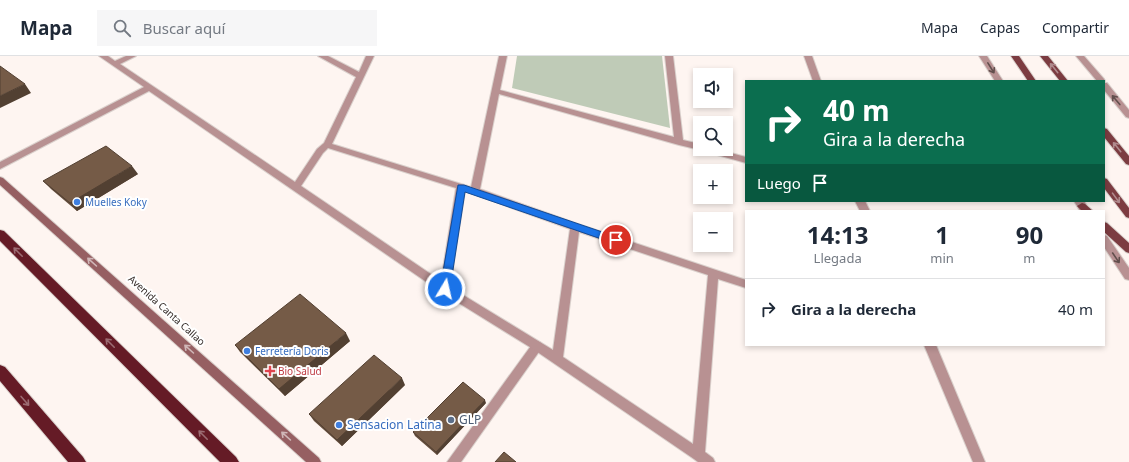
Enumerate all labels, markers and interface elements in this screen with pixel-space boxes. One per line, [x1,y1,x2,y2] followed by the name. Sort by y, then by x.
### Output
[97,10,377,46] search box
[20,15,73,41] text: Mapa
[111,17,133,39] icon: search
[143,18,225,38] text: Buscar aquí
[921,18,958,37] text: Mapa
[980,18,1020,37] text: Capas
[1042,18,1109,37] text: Compartir
[987,63,996,74] one-way arrow
[1050,63,1058,74] one-way arrow
[693,68,733,252] map controls
[693,68,733,108] button: sound
[823,91,890,129] text: 40 m
[1112,94,1121,105] one-way arrow
[757,96,809,148] icon: right
[693,116,733,156] button: search
[823,127,965,151] text: Gira a la derecha
[1112,141,1121,152] one-way arrow
[693,164,733,204] button: +
[809,172,831,194] icon: arrive
[757,173,801,193] text: Luego
[1112,192,1121,203] one-way arrow
[85,195,148,209] place label: Muelles Koky
[72,197,82,207] marker: Muelles Koky
[693,212,733,252] button: −
[807,218,868,251] text: 14:13
[935,218,949,251] text: 1
[1016,218,1043,251] text: 90
[599,223,633,257] pin
[605,229,627,251] icon: arrive
[13,247,23,257] one-way arrow
[814,249,862,267] text: Llegada
[930,249,954,267] text: min
[1023,249,1036,267] text: m
[1112,252,1121,263] one-way arrow
[87,258,98,267] one-way arrow
[424,268,466,310] position arrow
[126,272,208,348] street label: Avenida Canta Callao
[757,298,779,320] icon: right
[791,299,916,319] text: Gira a la derecha
[1058,299,1093,319] text: 40 m
[105,338,115,348] one-way arrow
[255,344,329,358] place label: Ferretería Doris
[184,345,194,354] one-way arrow
[242,346,252,356] marker: Ferretería Doris
[278,364,322,378] place label: Bio Salud
[265,366,275,376] marker: Bio Salud
[21,396,30,406] one-way arrow
[459,411,481,428] place label: GLP
[446,415,456,425] marker: GLP
[347,416,442,433] place label: Sensacion Latina
[334,420,344,430] marker: Sensacion Latina
[198,430,208,440] one-way arrow
[281,431,291,441] one-way arrow

